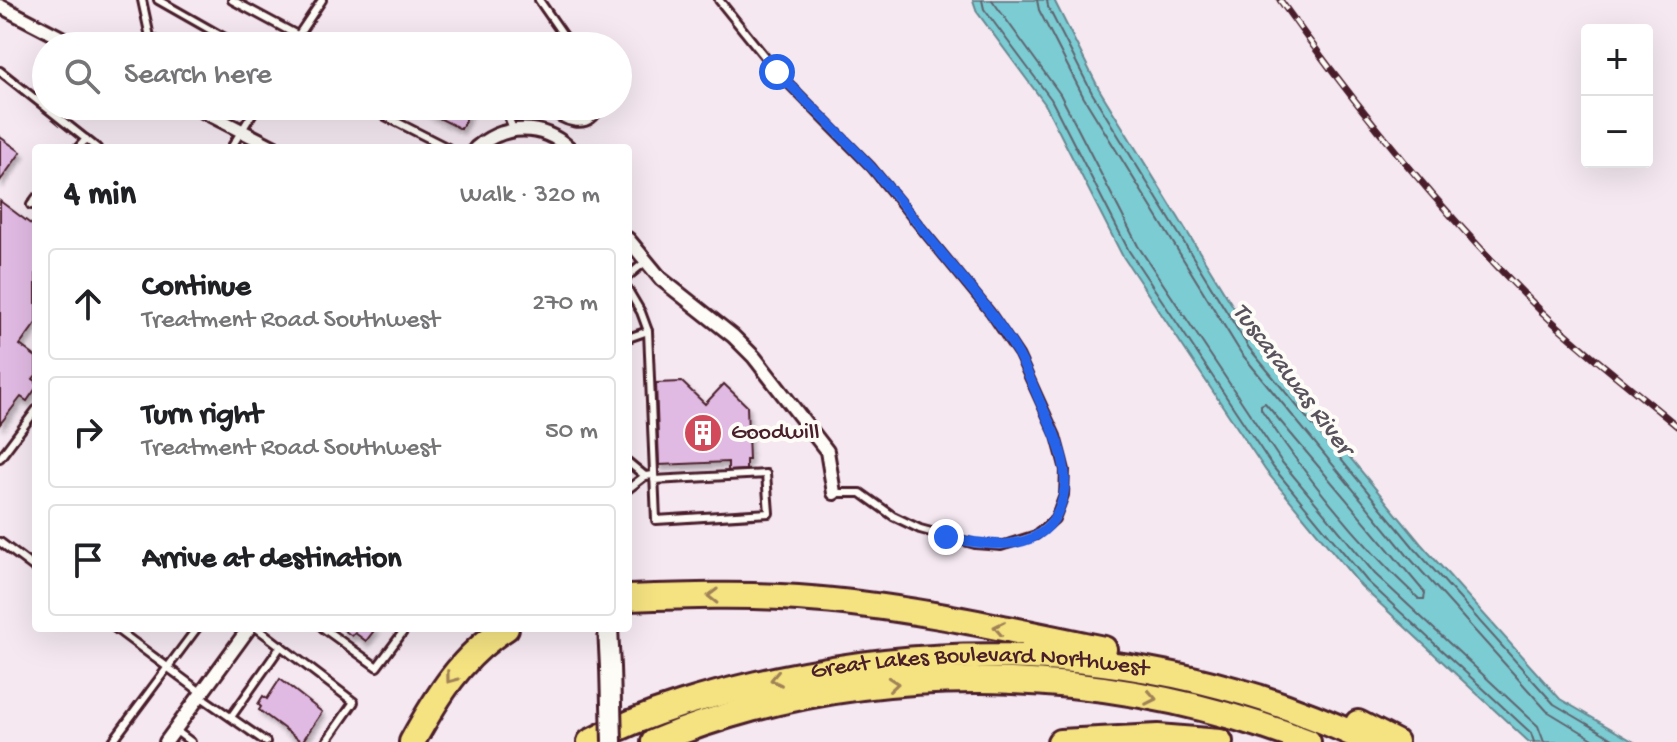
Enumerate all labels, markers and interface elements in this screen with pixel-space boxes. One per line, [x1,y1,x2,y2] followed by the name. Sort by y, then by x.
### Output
[1581,24,1653,168] map controls
[1581,24,1653,96] button: +
[32,32,632,120] search box
[60,54,104,98] icon: search
[759,54,795,90] route start
[124,59,272,94] text: Search here
[1581,96,1653,168] button: −
[64,176,136,216] text: 4 min
[460,181,600,212] text: Walk · 320 m
[142,271,251,306] text: Continue
[66,282,110,326] icon: ahead
[532,289,598,320] text: 270 m
[1224,298,1361,466] water label: Tuscarawas River
[142,306,440,337] text: Treatment Road Southwest
[142,399,262,434] text: Turn right
[66,410,110,454] icon: right
[682,412,724,454] building icon: Goodwill
[545,417,598,448] text: 50 m
[731,419,820,448] place label: Goodwill
[142,434,440,465] text: Treatment Road Southwest
[928,519,964,555] route end
[66,538,110,582] icon: arrive
[142,543,402,578] text: Arrive at destination
[706,587,719,605] one-way arrow
[992,620,1006,637] one-way arrow
[808,642,1153,687] street label: Great Lakes Boulevard Northwest
[446,669,460,684] one-way arrow
[769,670,782,687] one-way arrow
[887,676,900,693] one-way arrow
[1144,689,1158,706] one-way arrow

